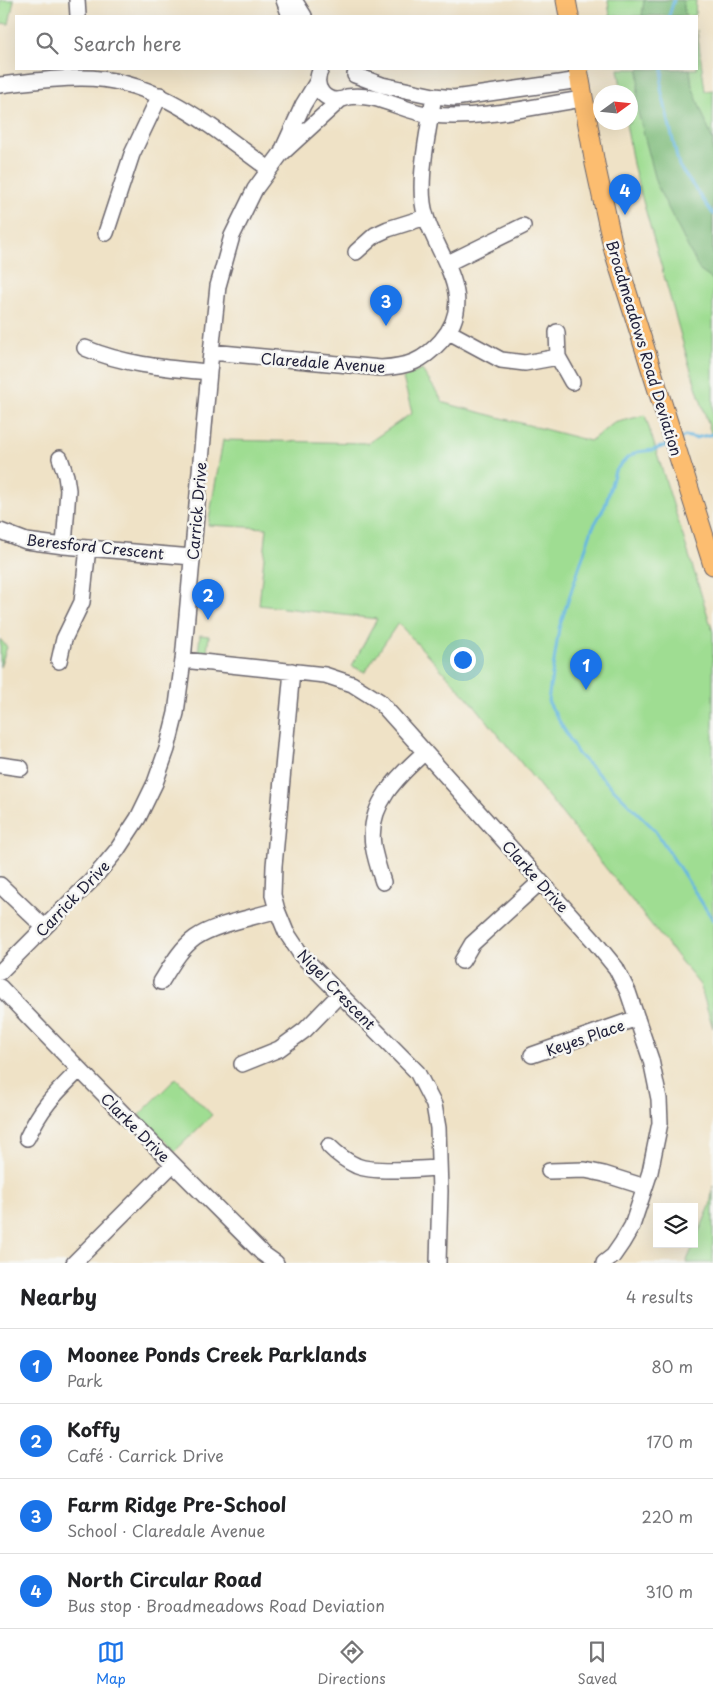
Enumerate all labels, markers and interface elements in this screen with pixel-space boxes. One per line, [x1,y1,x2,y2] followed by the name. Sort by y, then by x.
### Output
[15,15,698,70] search box
[33,29,61,57] icon: search
[73,29,182,57] text: Search here
[593,85,638,130] north arrow
[609,174,641,215] pin: 4
[601,237,689,459] street label: Broadmeadows Road Deviation
[370,285,402,326] pin: 3
[260,346,386,378] street label: Claredale Avenue
[180,461,212,561] street label: Carrick Drive
[25,527,165,565] street label: Beresford Crescent
[192,579,224,620] pin: 2
[450,647,476,673] your location
[570,649,602,690] pin: 1
[497,835,575,917] street label: Clarke Drive
[30,855,114,941] street label: Carrick Drive
[293,944,381,1034] street label: Nigel Crescent
[543,1013,627,1061] street label: Keyes Place
[96,1087,176,1167] street label: Clarke Drive
[653,1203,698,1248] map controls
[653,1203,698,1248] button: layers
[20,1280,97,1312] text: Nearby
[626,1284,693,1308] text: 4 results
[67,1340,367,1368] text: Moonee Ponds Creek Parklands
[32,1354,40,1378] text: 1
[651,1354,693,1378] text: 80 m
[67,1368,103,1392] text: Park
[67,1415,120,1443] text: Koffy
[30,1429,42,1453] text: 2
[647,1429,693,1453] text: 170 m
[67,1443,224,1467] text: Café · Carrick Drive
[67,1490,286,1518] text: Farm Ridge Pre-School
[31,1504,41,1528] text: 3
[642,1504,693,1528] text: 220 m
[67,1518,265,1542] text: School · Claredale Avenue
[67,1565,262,1593] text: North Circular Road
[31,1579,41,1603] text: 4
[645,1579,693,1603] text: 310 m
[67,1593,385,1617] text: Bus stop · Broadmeadows Road Deviation
[96,1638,126,1689] tab: Map
[318,1638,386,1689] tab: Directions
[577,1638,617,1689] tab: Saved

